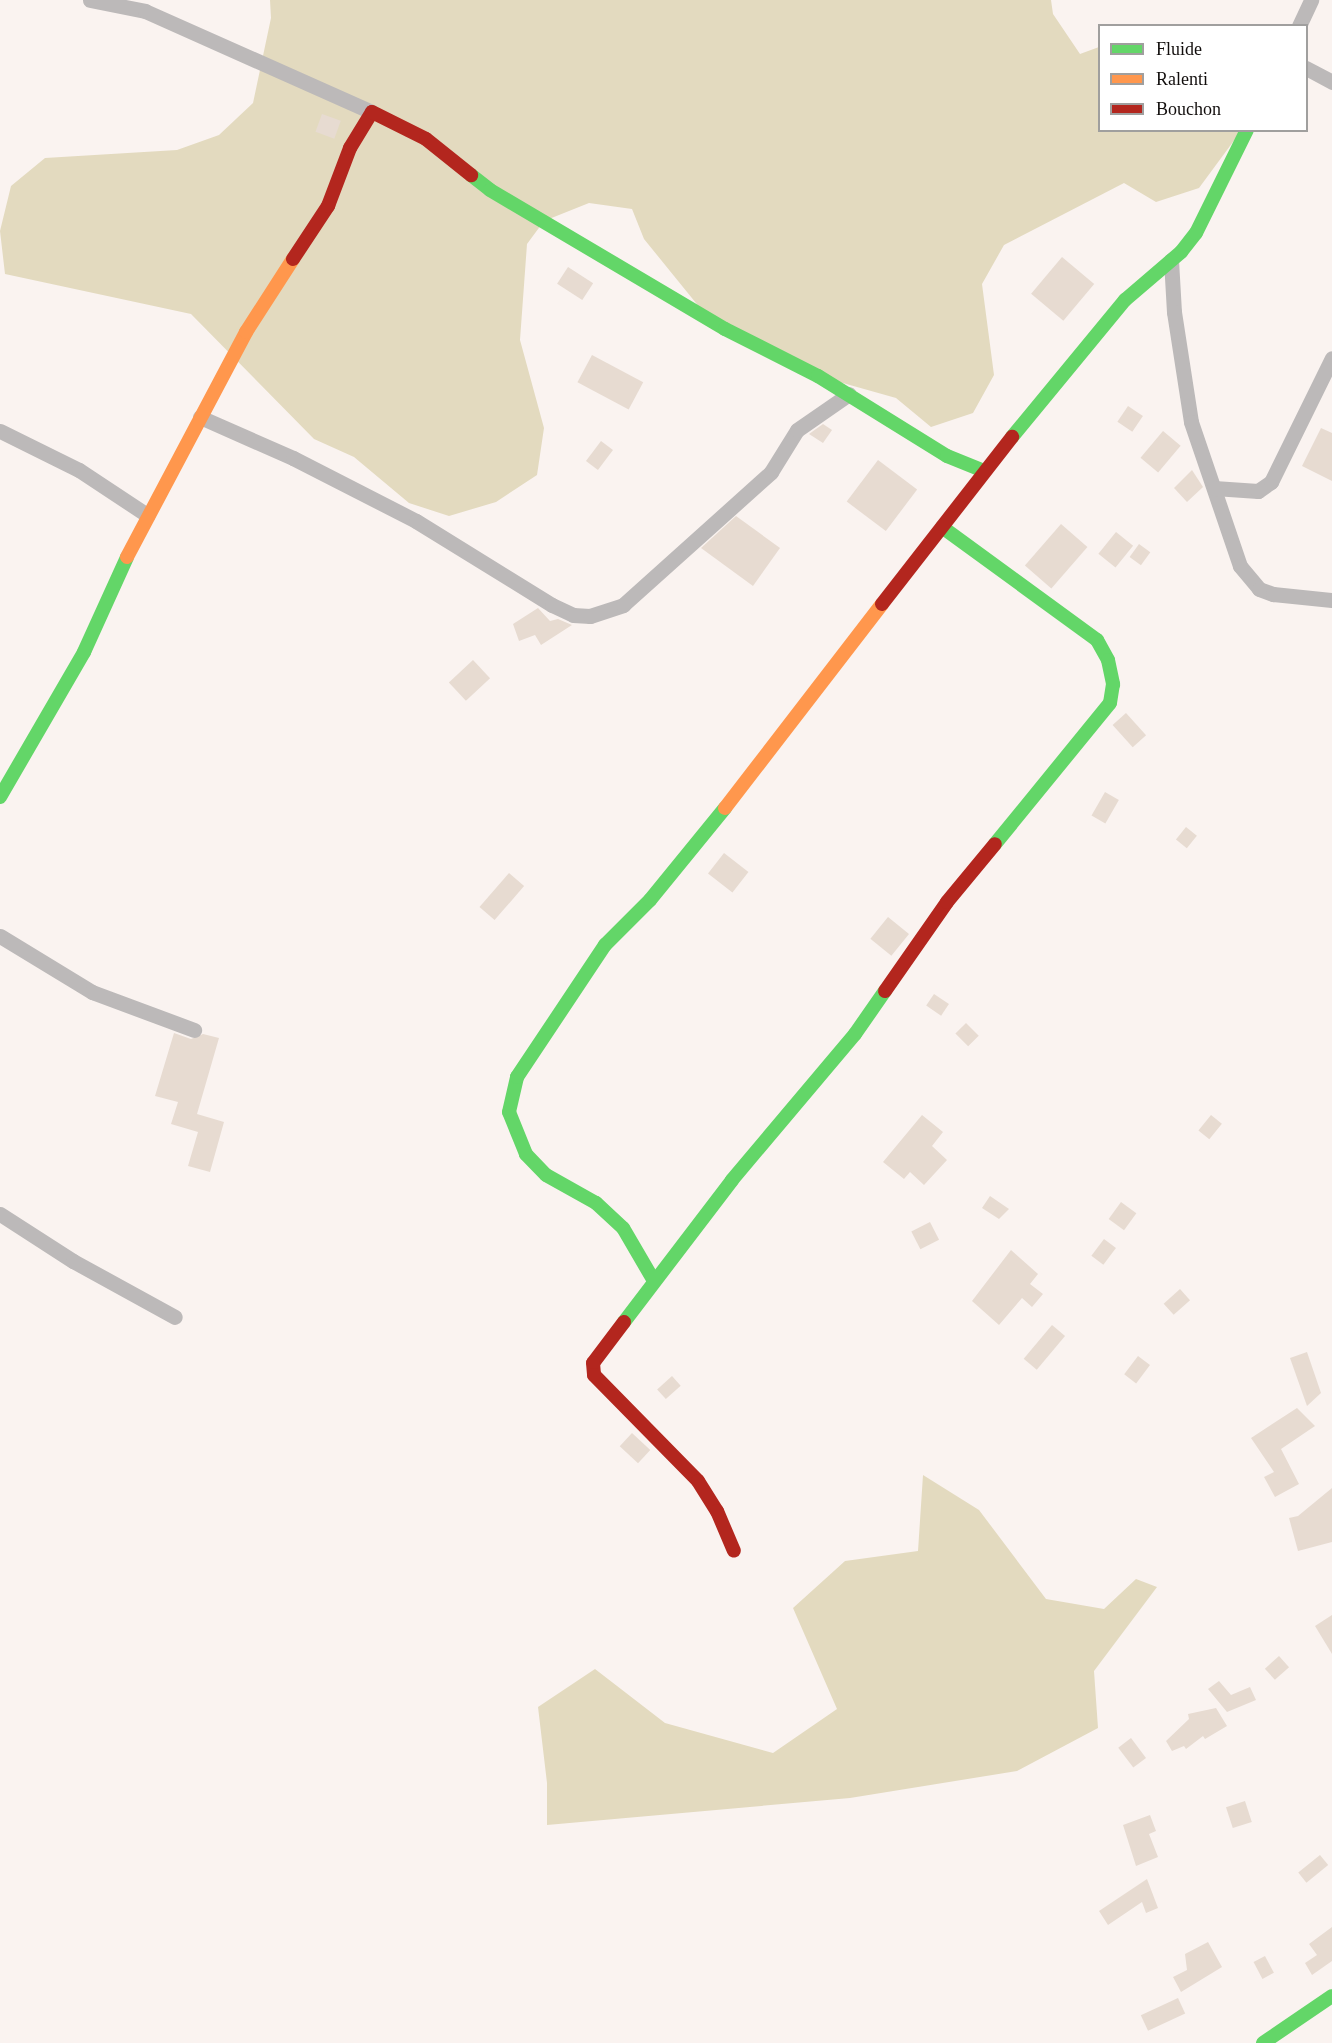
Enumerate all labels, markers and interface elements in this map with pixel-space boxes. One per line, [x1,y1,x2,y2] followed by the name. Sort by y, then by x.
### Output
[1098,24,1308,132] legend
[1156,39,1202,59] text: Fluide
[1156,69,1208,89] text: Ralenti
[1156,99,1221,119] text: Bouchon

